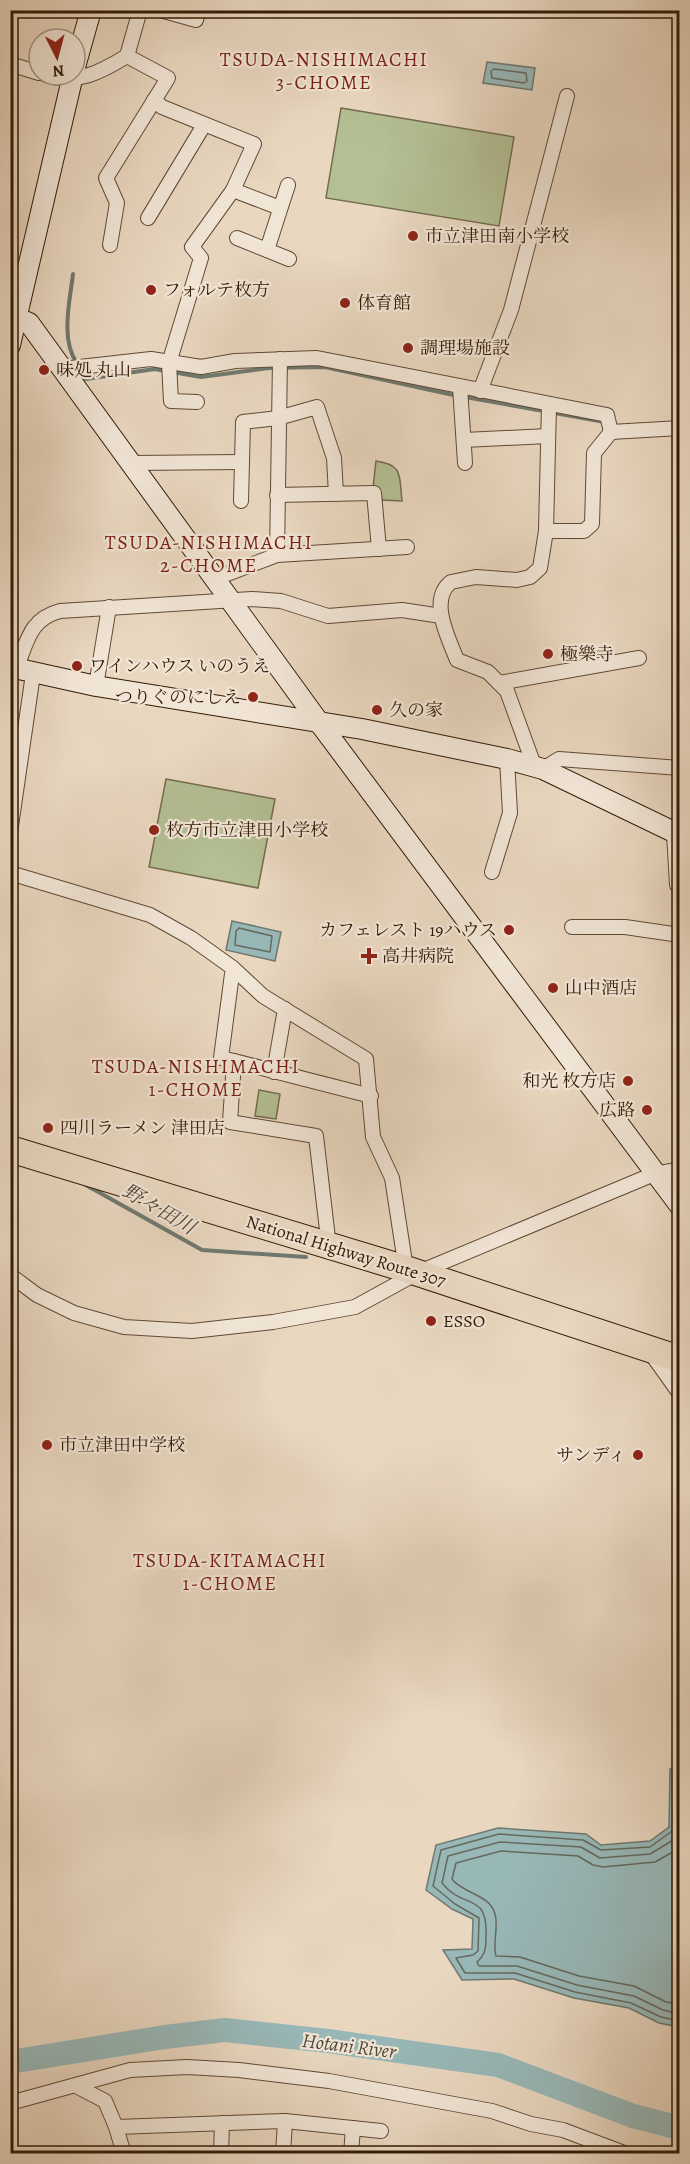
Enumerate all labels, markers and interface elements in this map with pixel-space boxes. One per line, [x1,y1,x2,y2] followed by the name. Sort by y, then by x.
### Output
[27,27,87,87] north arrow
[220,46,428,96] district label: TSUDA-NISHIMACHI 3-CHOME
[51,59,65,83] text: N
[425,224,569,248] place label: 市立津田南小学校
[406,229,420,243] marker: 市立津田南小学校
[163,278,270,302] place label: フォルテ枚方
[144,283,158,297] marker: フォルテ枚方
[357,291,411,315] place label: 体育館
[338,296,352,310] marker: 体育館
[420,336,510,360] place label: 調理場施設
[401,341,415,355] marker: 調理場施設
[56,358,132,382] place label: 味処 丸山
[37,363,51,377] marker: 味処 丸山
[105,529,313,579] district label: TSUDA-NISHIMACHI 2-CHOME
[560,642,614,666] place label: 極樂寺
[541,647,555,661] marker: 極樂寺
[89,654,270,678] place label: ワインハウス いのうえ
[70,659,84,673] marker: ワインハウス いのうえ
[115,685,241,709] place label: つりぐのにしえ
[246,690,260,704] marker: つりぐのにしえ
[389,698,443,722] place label: 久の家
[370,703,384,717] marker: 久の家
[166,818,328,842] place label: 枚方市立津田小学校
[147,823,161,837] marker: 枚方市立津田小学校
[319,918,497,942] place label: カフェレスト 19ハウス
[502,923,516,937] marker: カフェレスト 19ハウス
[382,944,454,968] place label: 高井病院
[360,947,378,965] marker: 高井病院
[565,976,637,1000] place label: 山中酒店
[546,981,560,995] marker: 山中酒店
[92,1053,300,1103] district label: TSUDA-NISHIMACHI 1-CHOME
[522,1069,616,1093] place label: 和光 枚方店
[621,1074,635,1088] marker: 和光 枚方店
[599,1098,635,1122] place label: 広路
[640,1103,654,1117] marker: 広路
[60,1116,225,1140] place label: 四川ラーメン 津田店
[41,1121,55,1135] marker: 四川ラーメン 津田店
[118,1177,202,1242] water label: 野々田川
[243,1209,449,1293] street label: National Highway Route 307
[443,1309,485,1333] place label: ESSO
[424,1314,438,1328] marker: ESSO
[59,1433,185,1457] place label: 市立津田中学校
[40,1438,54,1452] marker: 市立津田中学校
[556,1443,626,1467] place label: サンディ
[631,1448,645,1462] marker: サンディ
[133,1547,327,1597] district label: TSUDA-KITAMACHI 1-CHOME
[300,2027,399,2065] water label: Hotani River

